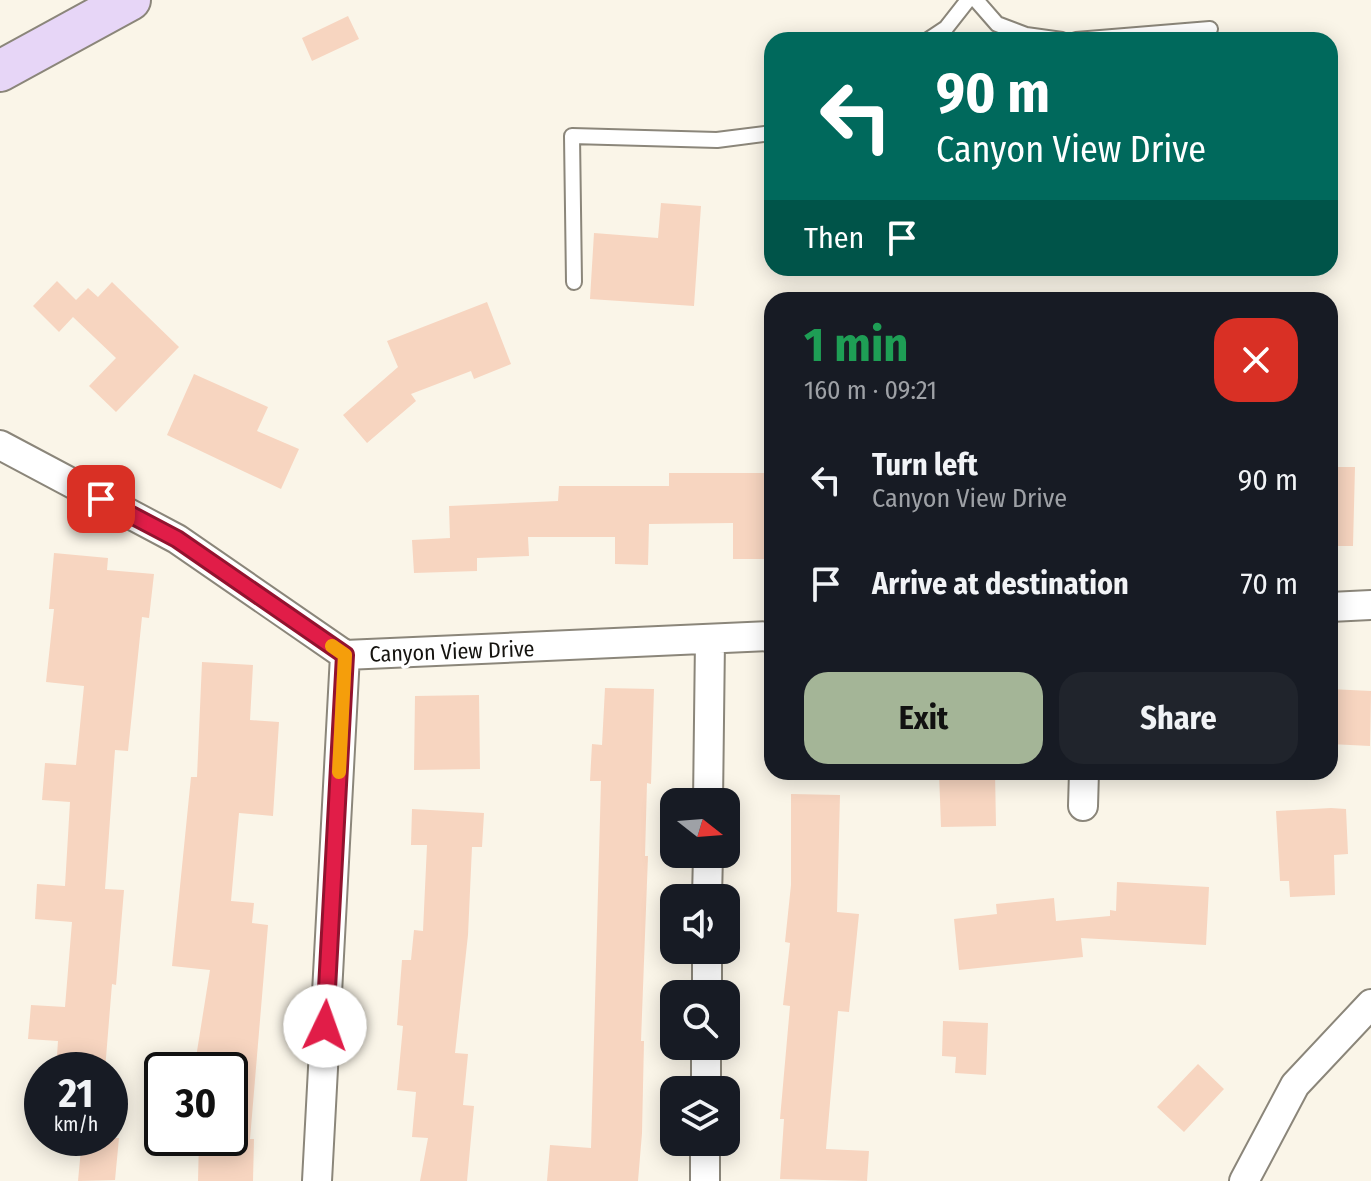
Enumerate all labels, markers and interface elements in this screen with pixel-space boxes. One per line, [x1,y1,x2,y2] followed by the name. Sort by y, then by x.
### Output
[936,60,1050,127] text: 90 m
[804,64,908,168] icon: left
[936,128,1206,172] text: Canyon View Drive
[880,216,924,260] icon: arrive
[804,220,864,256] text: Then
[804,316,909,374] text: 1 min
[1214,318,1298,402] button: close
[804,375,937,406] text: 160 m · 09:21
[872,447,978,483] text: Turn left
[804,458,848,502] icon: left
[1238,462,1298,498] text: 90 m
[67,465,135,533] pin
[79,477,123,521] icon: arrive
[872,483,1067,514] text: Canyon View Drive
[804,562,848,606] icon: arrive
[872,566,1129,602] text: Arrive at destination
[1240,566,1298,602] text: 70 m
[369,635,535,668] street label: Canyon View Drive
[804,672,1043,764] button: Exit
[1059,672,1298,764] button: Share
[660,788,740,868] north arrow
[660,788,740,1156] map controls
[660,884,740,964] button: sound
[660,980,740,1060] button: search
[283,984,367,1068] position arrow
[144,1052,248,1156] speed limit sign: 30
[59,1070,93,1118] text: 21
[660,1076,740,1156] button: layers
[54,1112,98,1136] text: km/h

